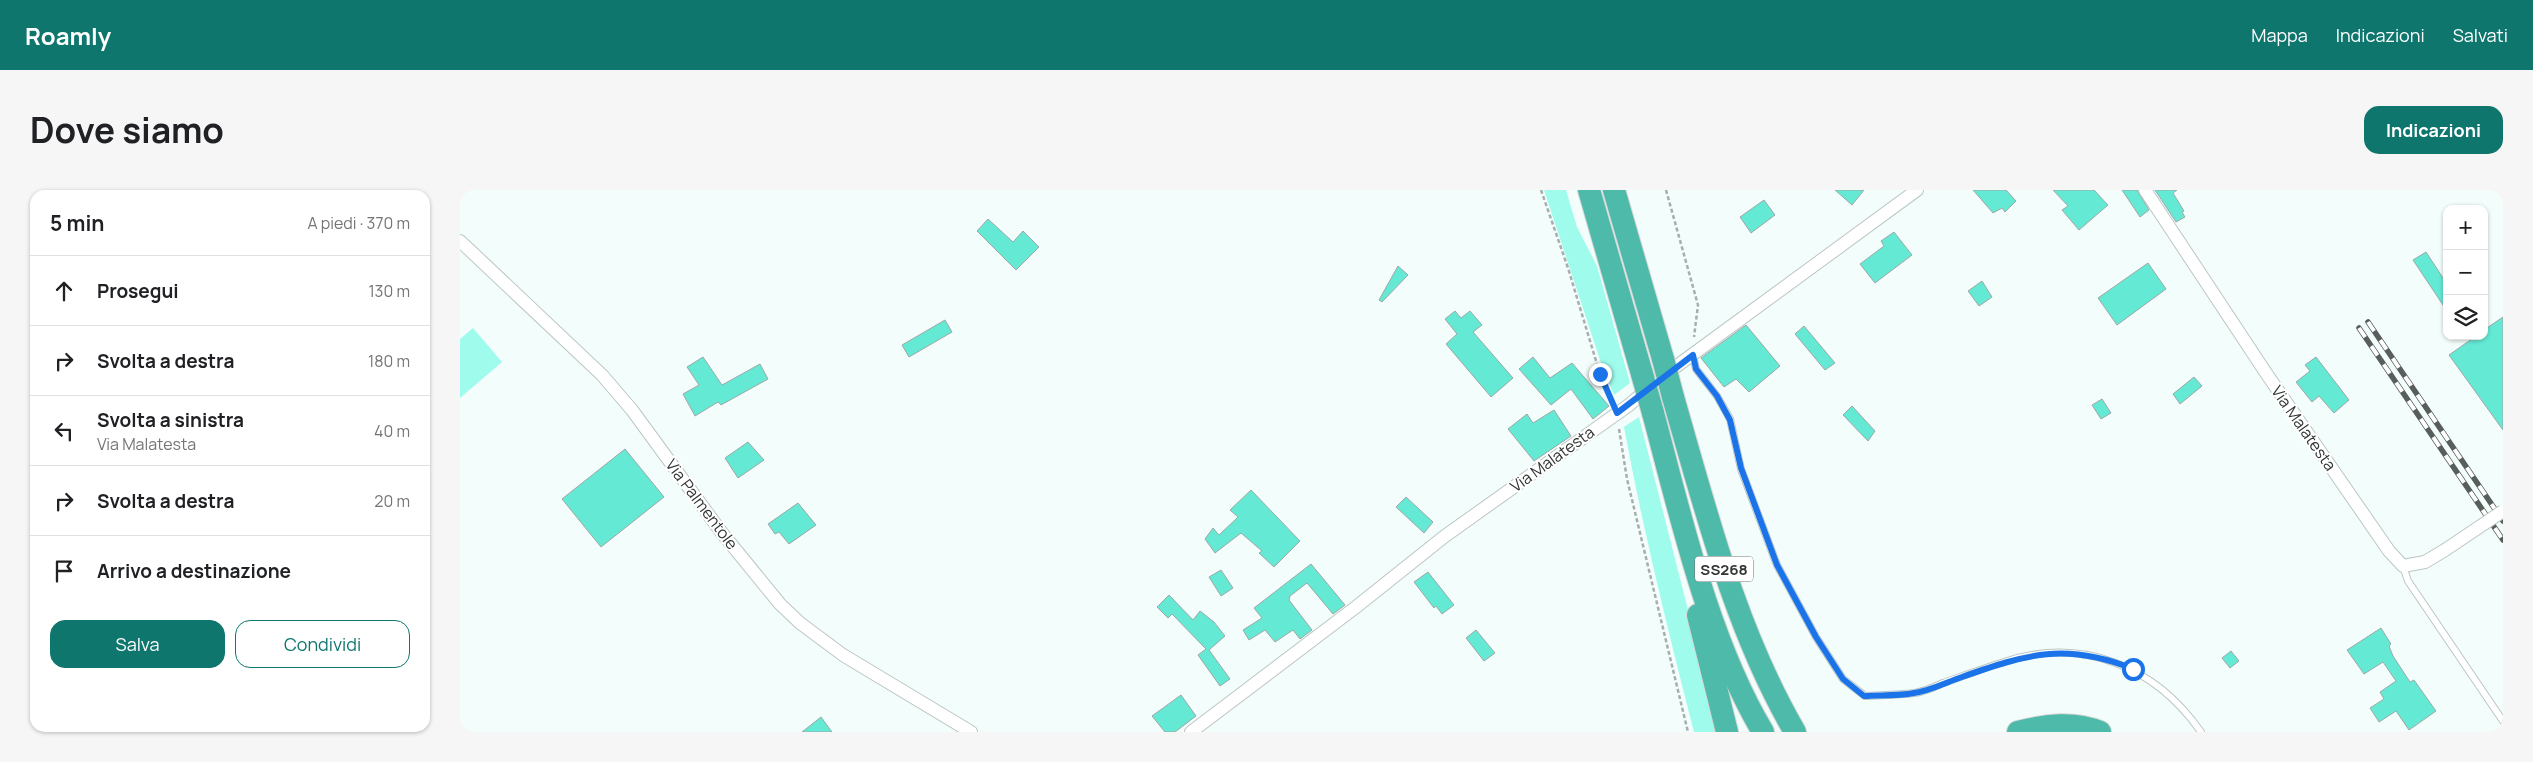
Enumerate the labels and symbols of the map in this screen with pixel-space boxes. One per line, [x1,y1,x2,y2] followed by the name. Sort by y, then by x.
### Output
[1589,363,1612,386] route end
[2267,381,2341,475] street label: Via Malatesta
[1505,421,1599,497] street label: Via Malatesta
[661,454,743,554] street label: Via Palmentole
[1695,556,1753,582] road number: SS268
[2122,658,2145,681] route start

